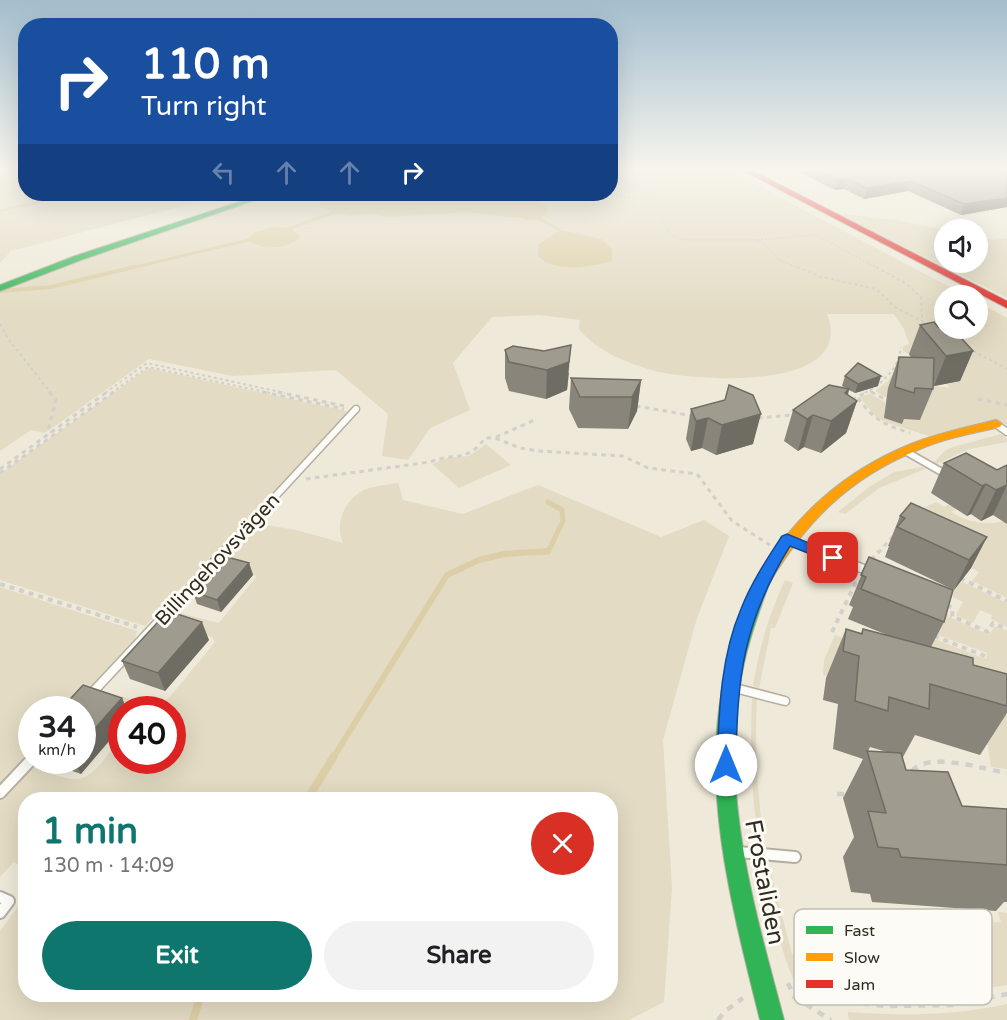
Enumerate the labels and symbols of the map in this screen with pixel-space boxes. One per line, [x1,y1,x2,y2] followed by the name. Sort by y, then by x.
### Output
[150,489,285,631] street label: Billingehovsvägen
[807,532,858,583] pin
[108,696,186,774] speed limit sign: 40
[694,733,758,797] position arrow
[738,817,791,947] street label: Frostaliden
[794,909,992,1005] legend
[844,921,875,941] text: Fast
[844,948,880,968] text: Slow
[844,975,875,995] text: Jam

